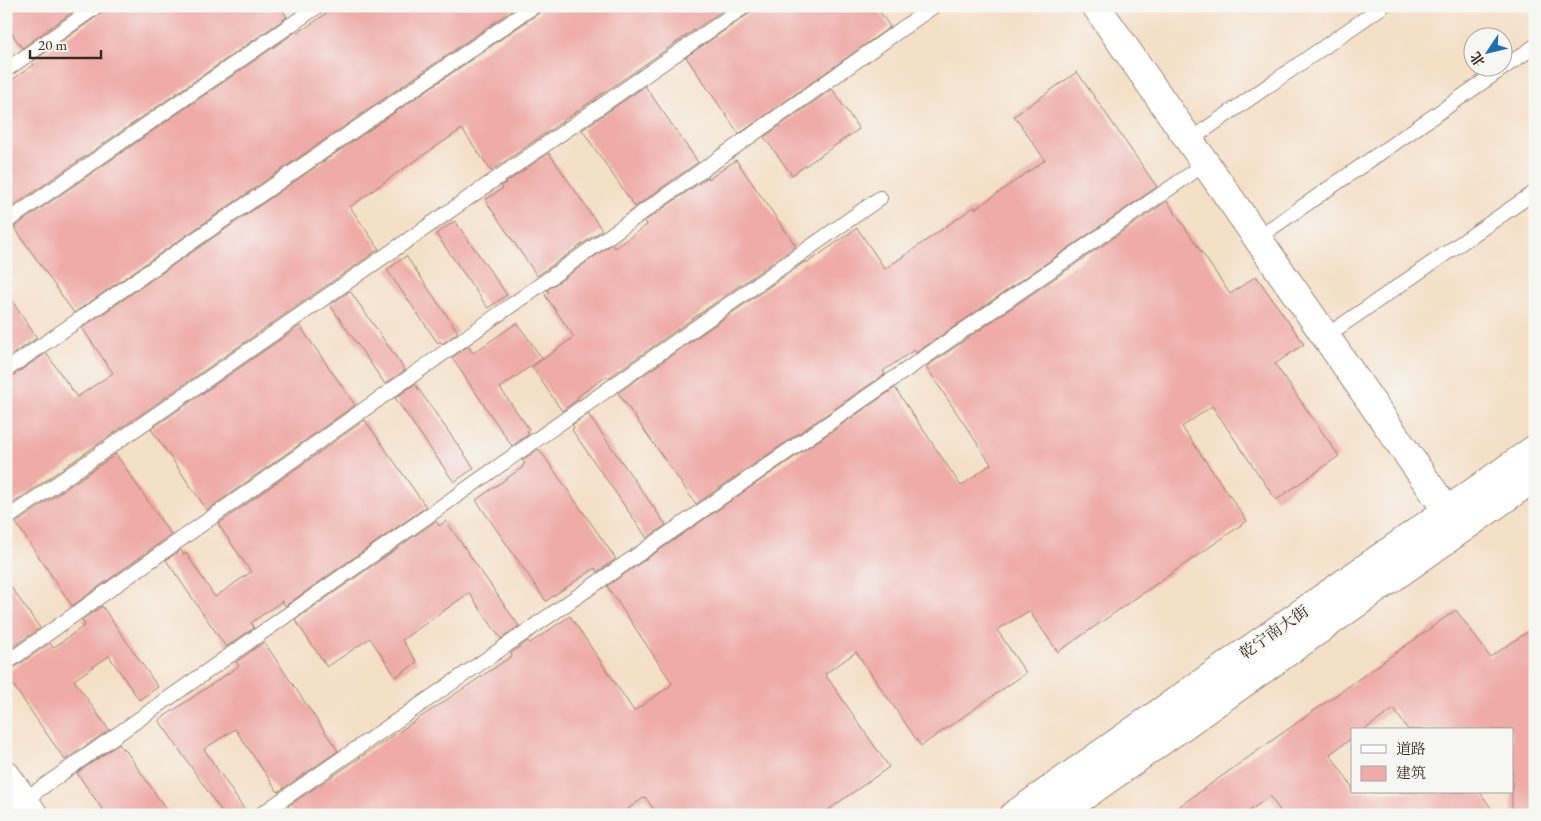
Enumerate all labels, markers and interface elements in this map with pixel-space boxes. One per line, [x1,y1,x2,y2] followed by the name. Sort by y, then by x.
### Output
[30,28,101,60] scale bar
[1464,28,1514,78] north arrow
[38,35,67,54] text: 20 m
[1466,49,1489,70] text: 北
[1235,600,1313,664] street label: 乾宁南大街
[1351,728,1514,794] legend
[1396,739,1426,758] text: 道路
[1396,763,1426,782] text: 建筑

